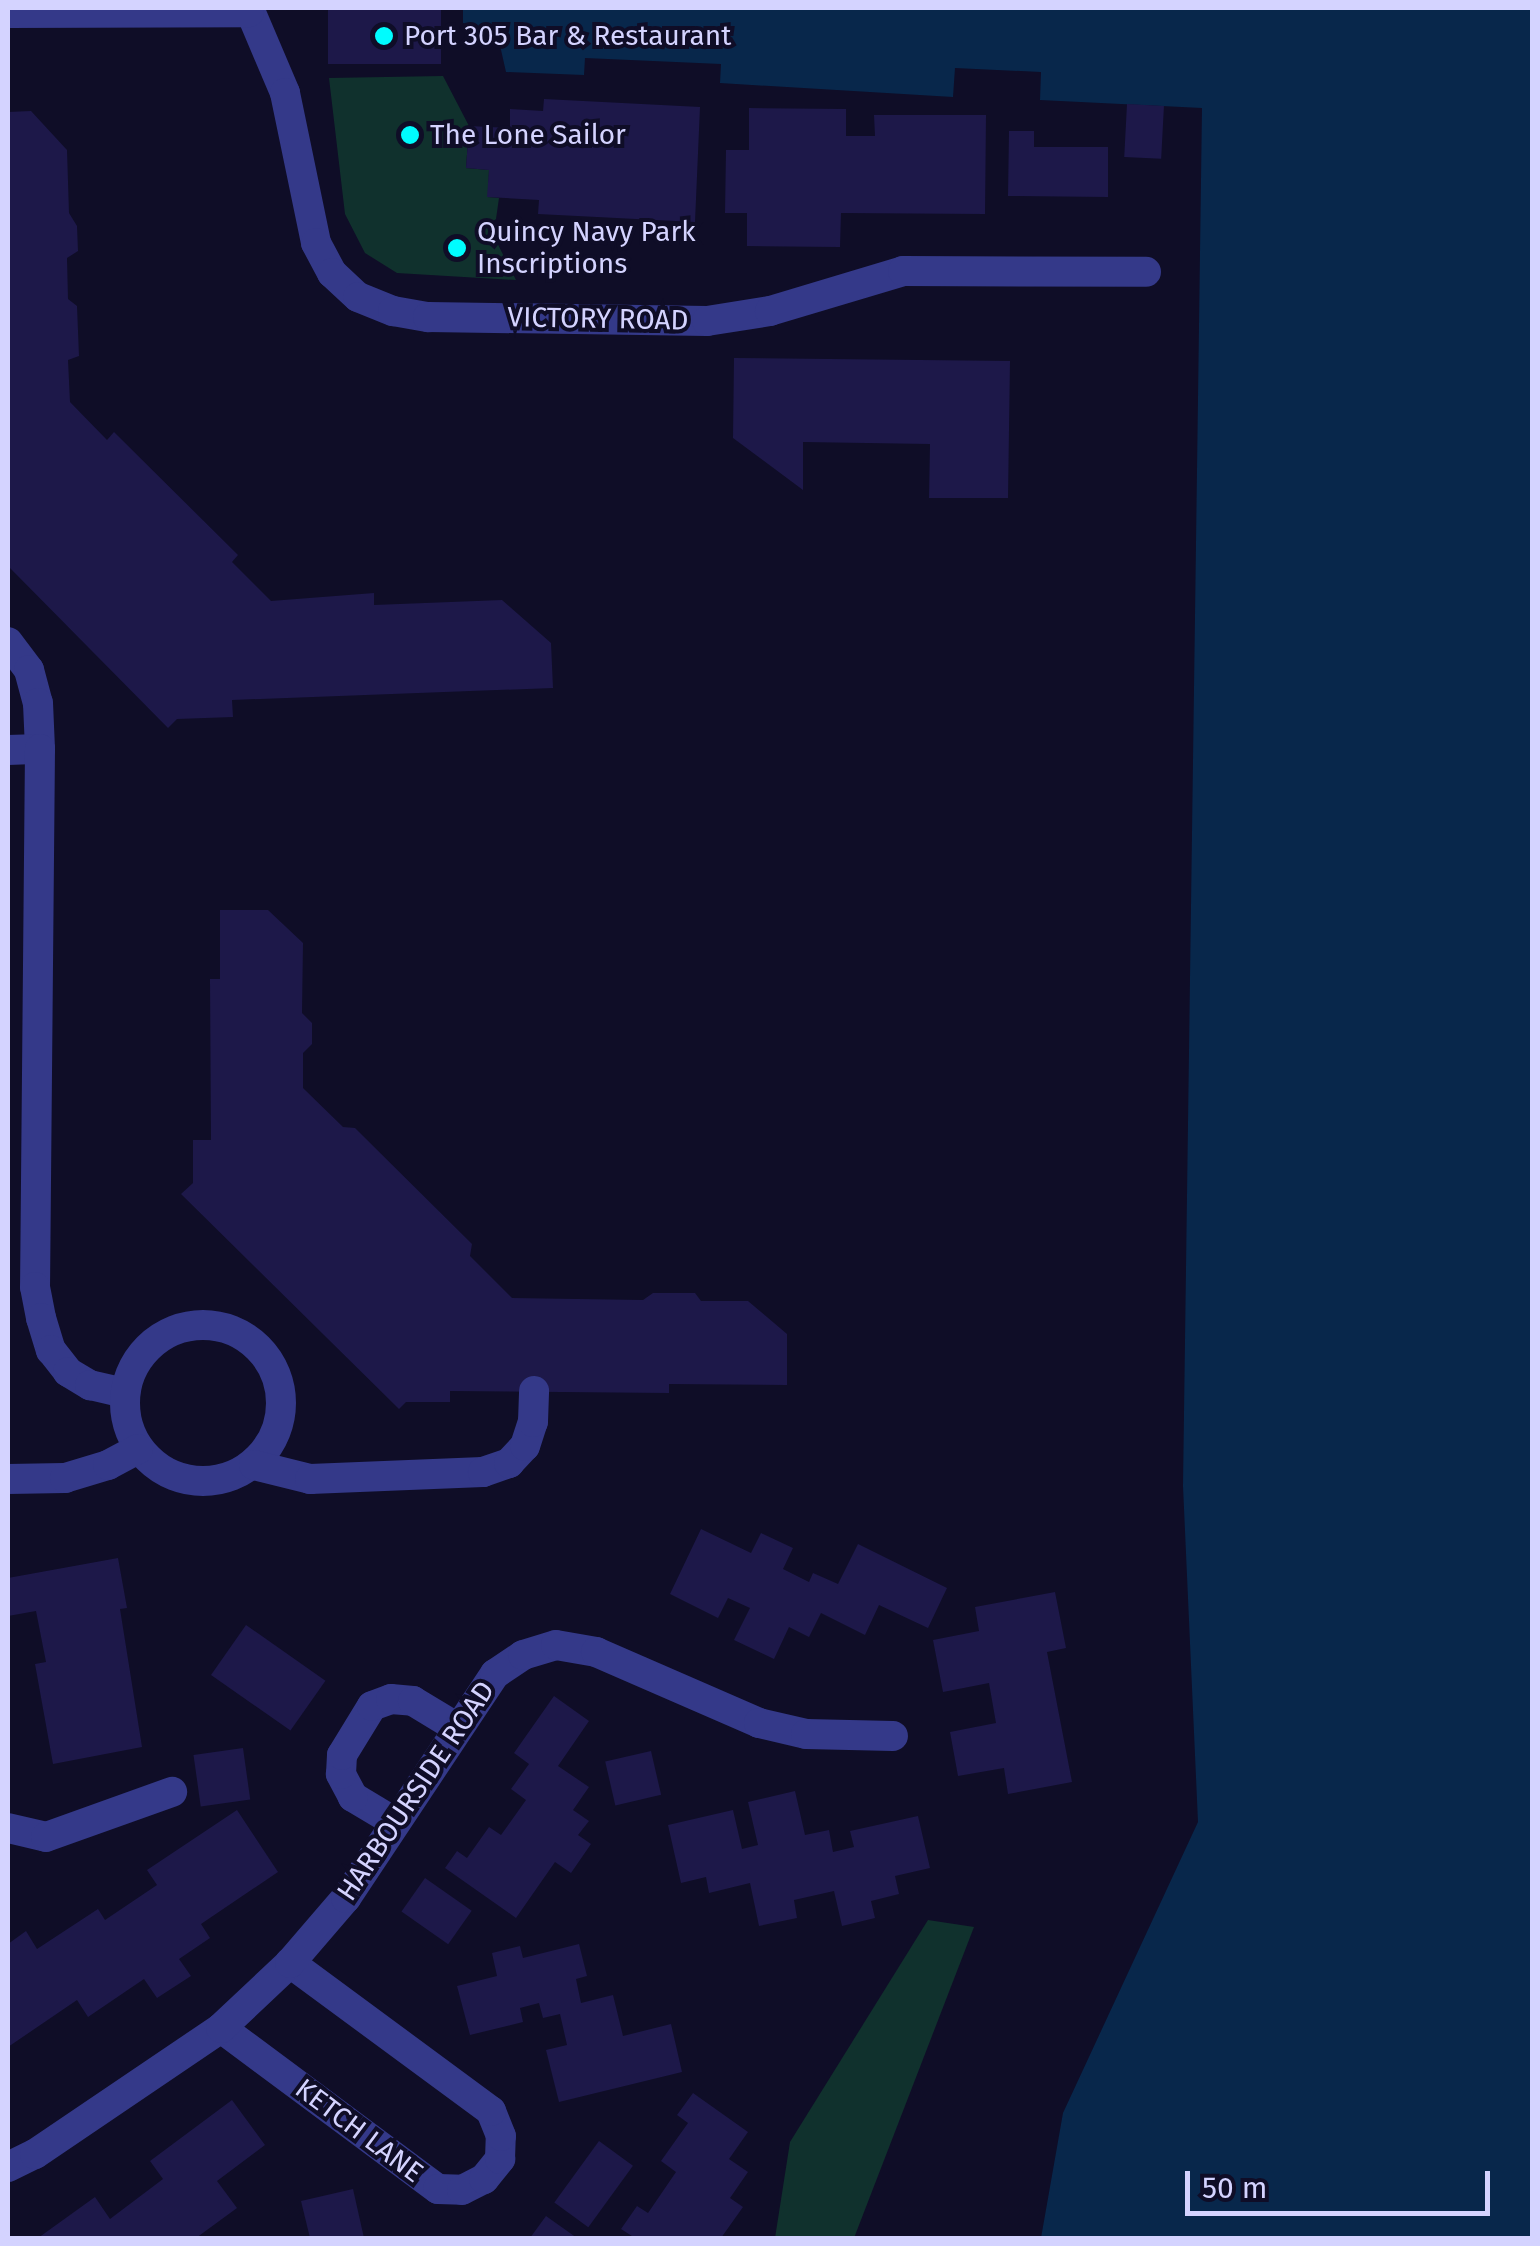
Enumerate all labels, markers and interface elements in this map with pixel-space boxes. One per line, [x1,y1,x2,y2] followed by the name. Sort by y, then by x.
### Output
[404,19,731,53] place label: Port 305 Bar & Restaurant
[373,25,395,47] marker: Port 305 Bar & Restaurant
[430,118,626,152] place label: The Lone Sailor
[399,124,421,146] marker: The Lone Sailor
[477,215,696,281] place label: Quincy Navy Park Inscriptions
[446,237,468,259] marker: Quincy Navy Park Inscriptions
[507,301,689,337] street label: VICTORY ROAD
[330,1675,502,1907] street label: HARBOURSIDE ROAD
[289,2072,429,2190] street label: KETCH LANE
[1190,2151,1495,2213] scale bar
[1202,2170,1267,2206] text: 50 m

